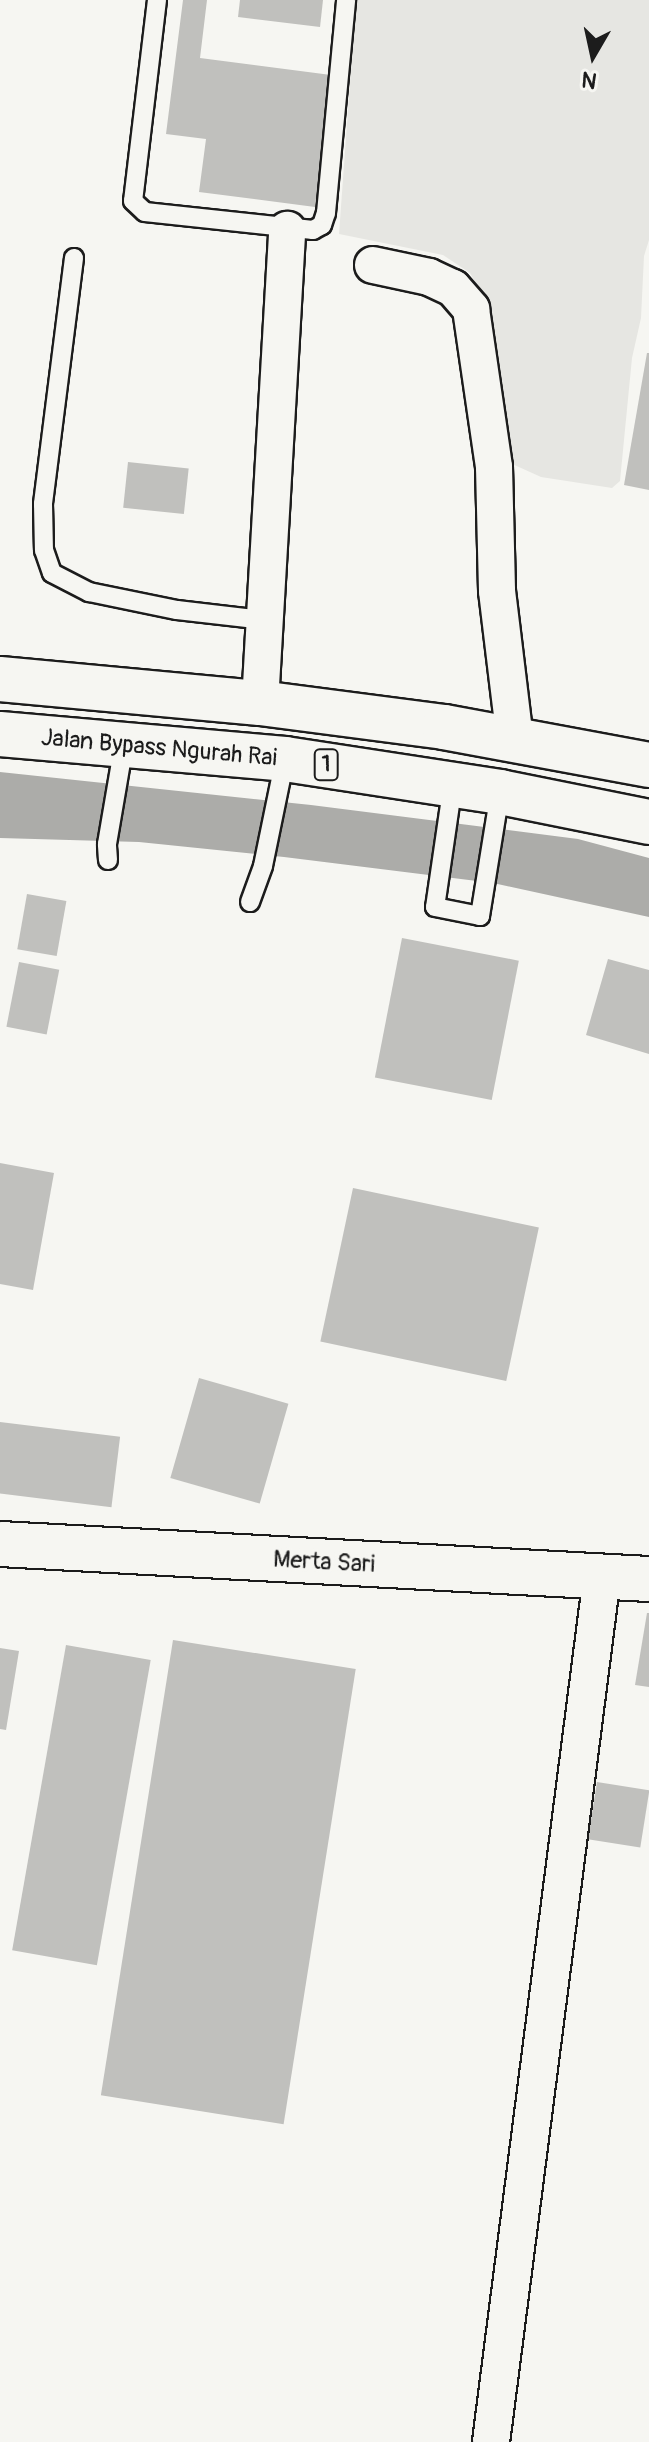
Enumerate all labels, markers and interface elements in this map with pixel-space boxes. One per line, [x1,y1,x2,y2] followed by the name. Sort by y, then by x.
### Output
[553,16,633,96] north arrow
[580,65,599,95] text: N
[40,723,278,773] street label: Jalan Bypass Ngurah Rai
[312,747,340,783] road number: 1
[272,1545,376,1579] street label: Merta Sari

